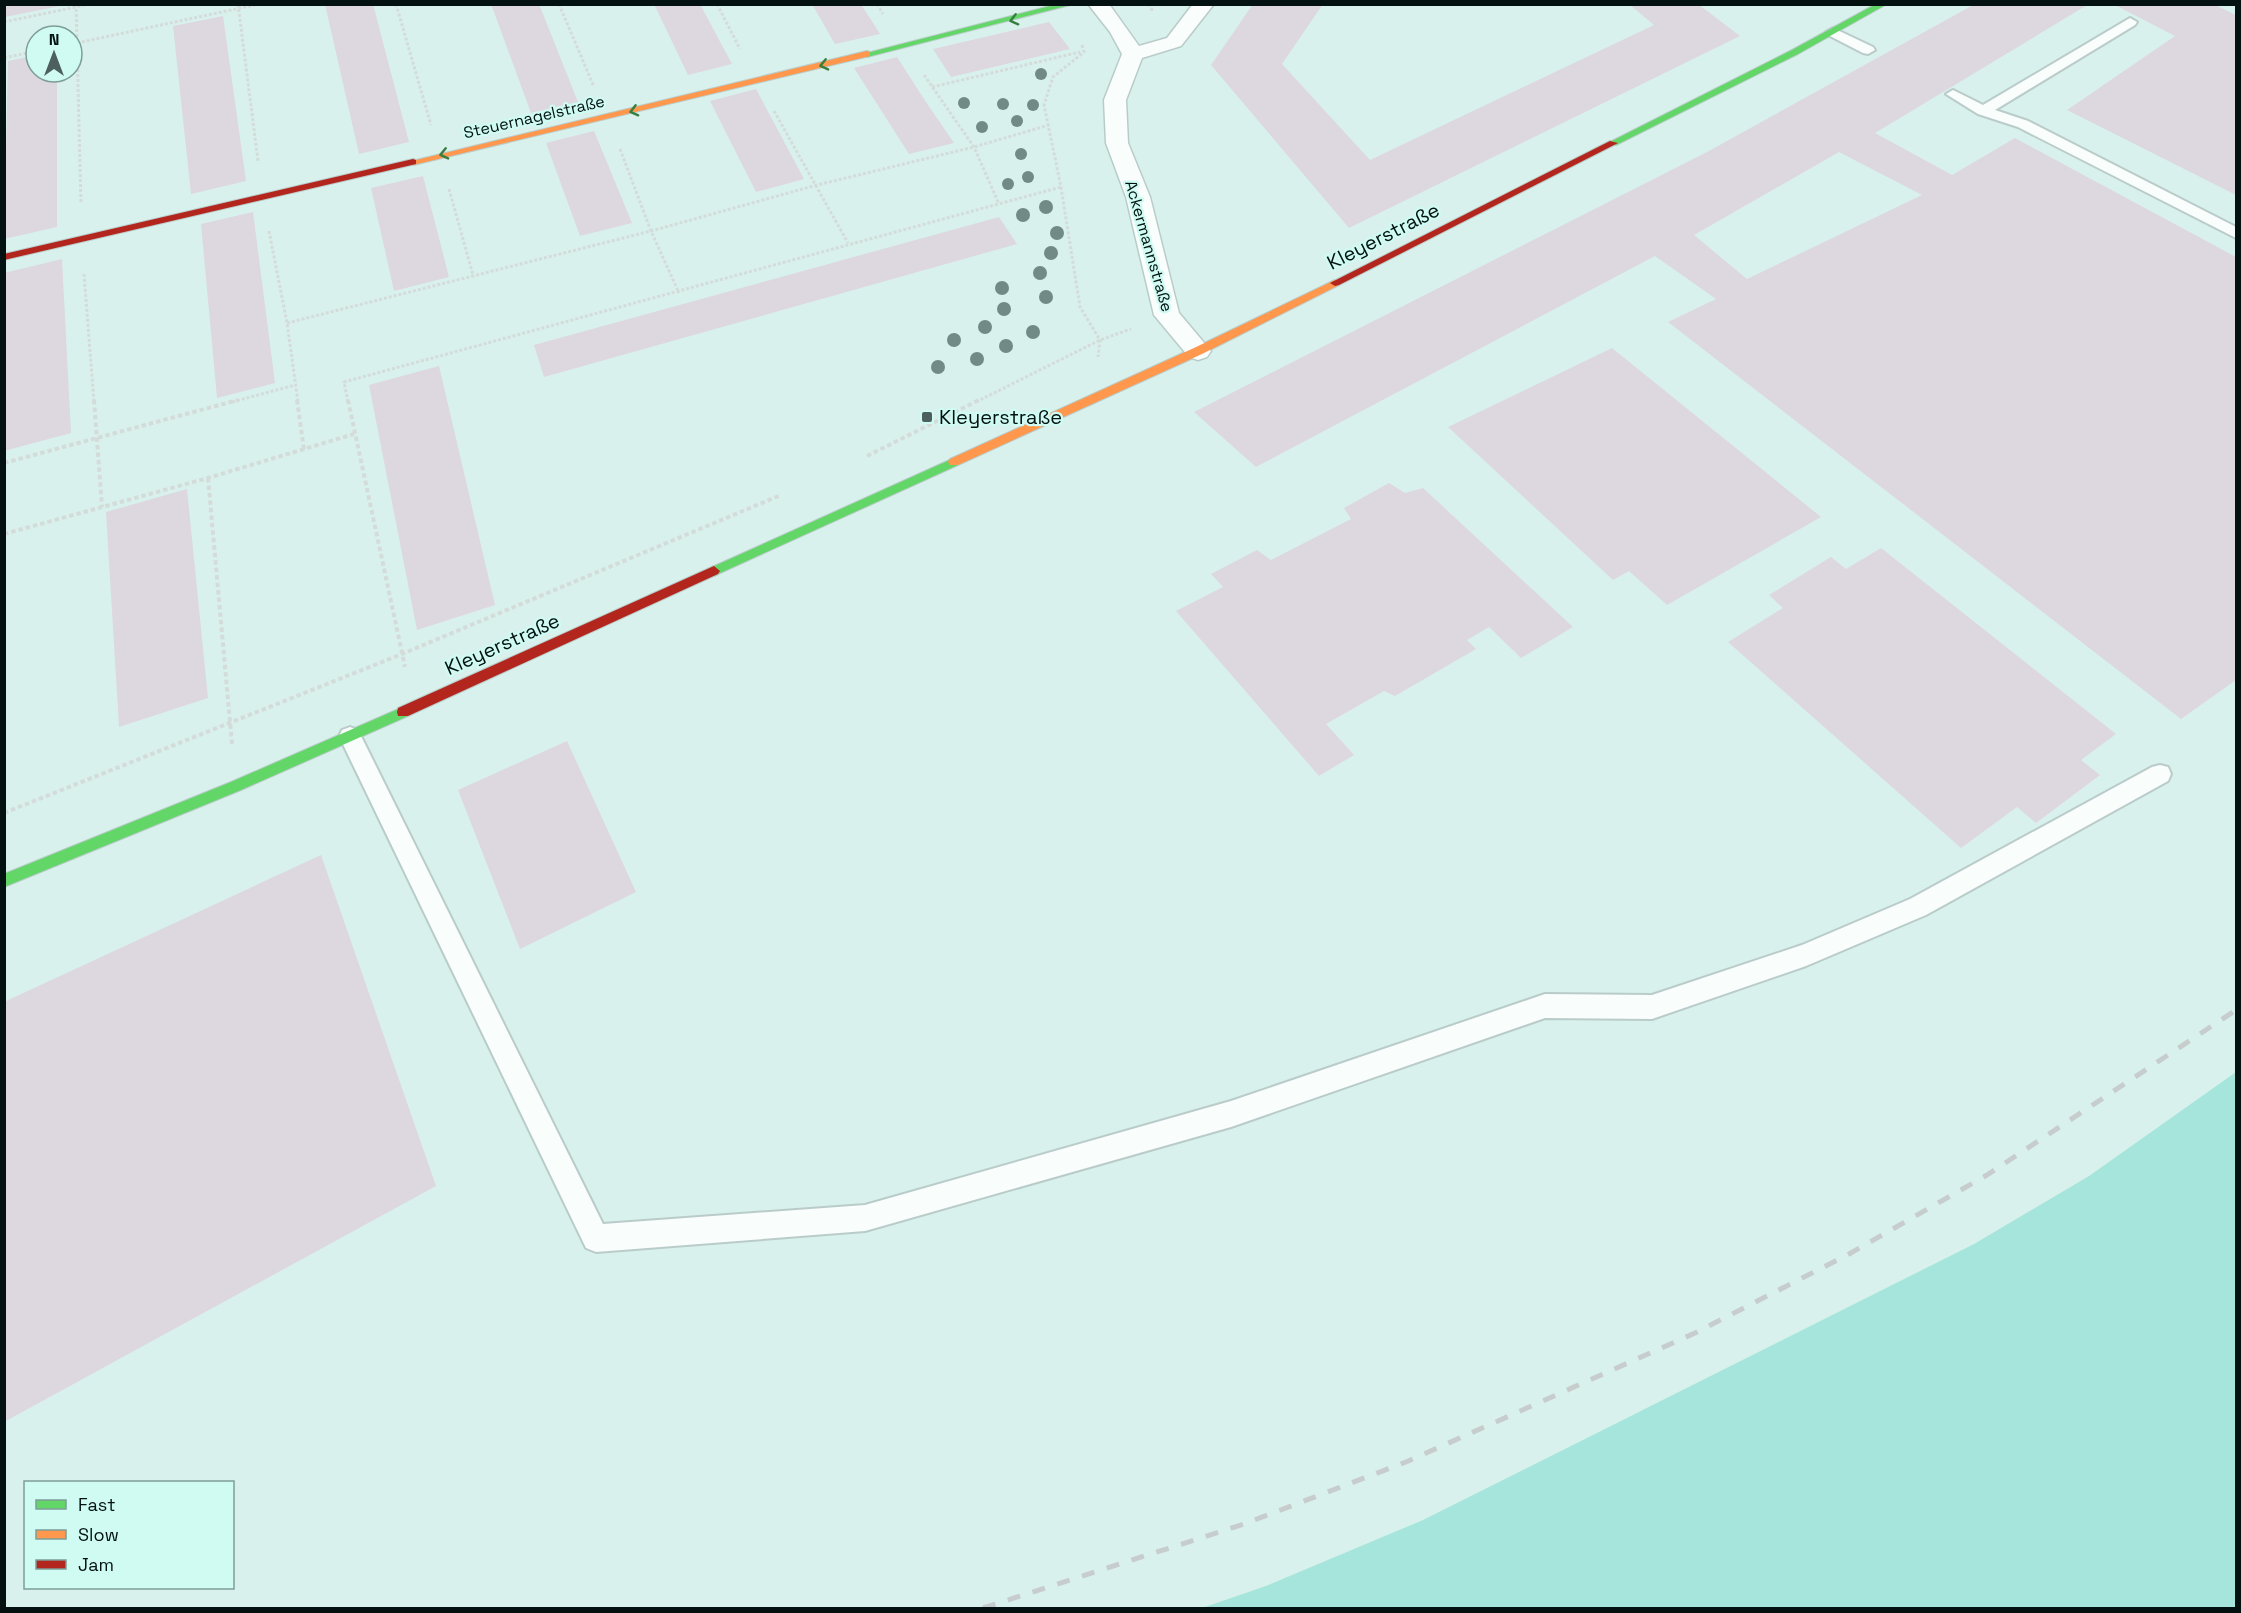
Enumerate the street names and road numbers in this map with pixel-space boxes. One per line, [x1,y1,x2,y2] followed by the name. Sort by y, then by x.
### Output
[461,91,607,143] street label: Steuernagelstraße
[1120,178,1178,314] street label: Ackermannstraße
[1322,197,1444,275] street label: Kleyerstraße
[441,607,563,681] street label: Kleyerstraße

